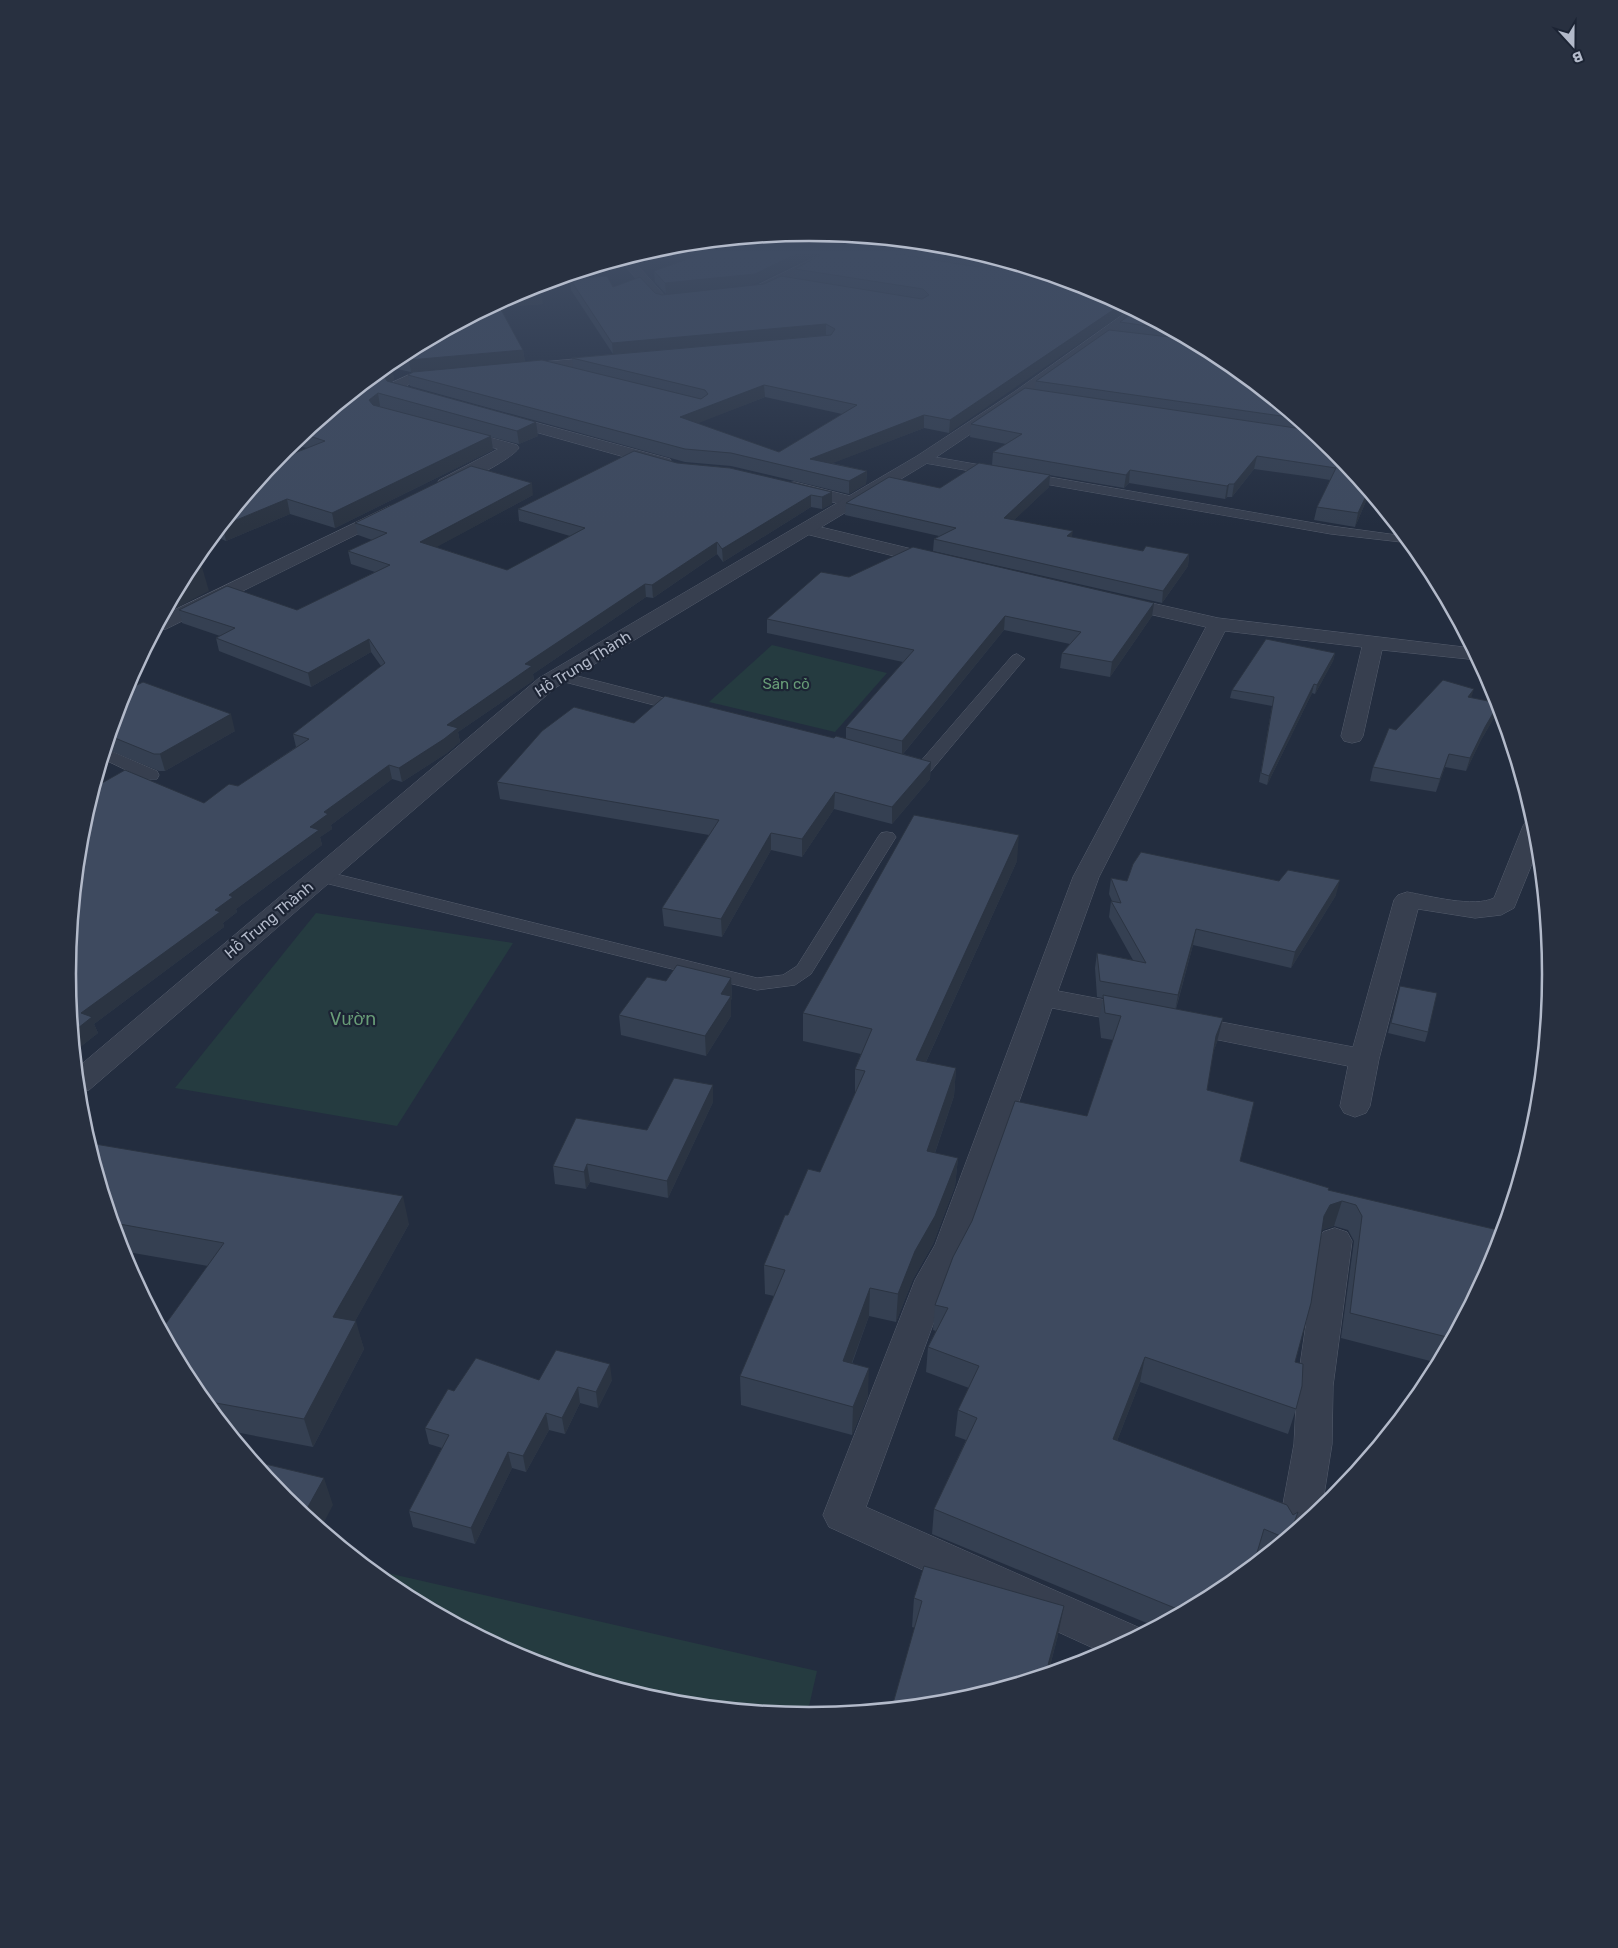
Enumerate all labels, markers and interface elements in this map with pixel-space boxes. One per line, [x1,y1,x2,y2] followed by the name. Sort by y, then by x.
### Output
[1548,20,1598,70] north arrow
[1570,47,1585,66] text: B
[531,627,634,701] street label: Hồ Trung Thành
[763,675,810,693] park label: Sân cỏ
[221,878,317,962] street label: Hồ Trung Thành
[330,1008,376,1030] park label: Vườn

